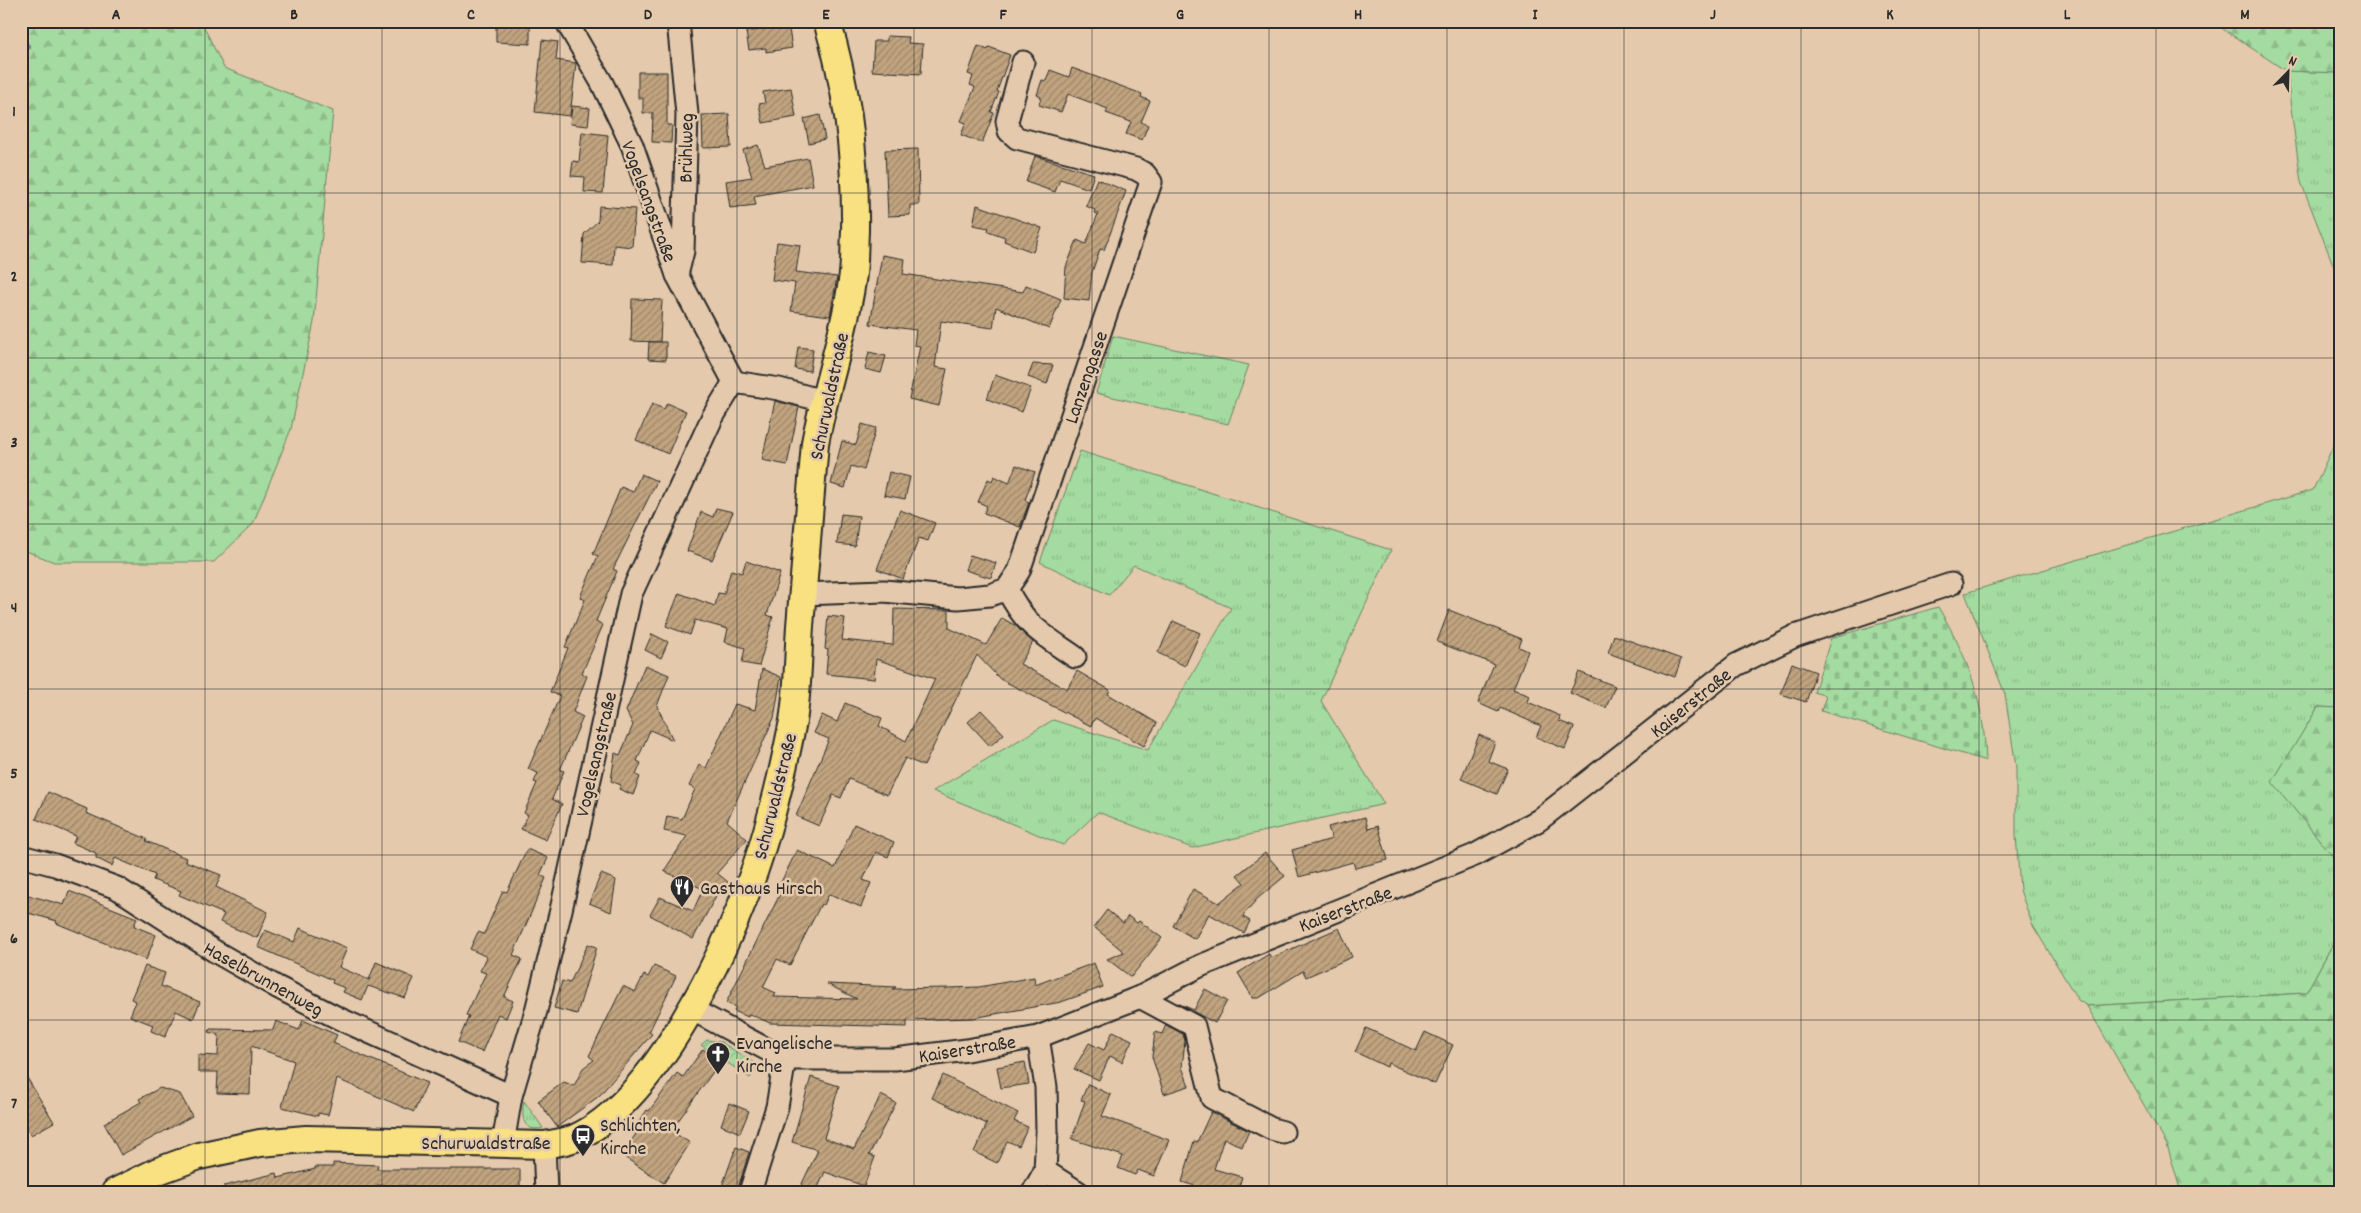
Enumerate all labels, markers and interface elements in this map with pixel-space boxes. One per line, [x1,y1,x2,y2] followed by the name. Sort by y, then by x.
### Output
[112,4,121,27] text: A
[290,4,298,27] text: B
[467,4,475,27] text: C
[644,4,653,27] text: D
[822,4,830,27] text: E
[999,4,1007,27] text: F
[1176,4,1184,27] text: G
[1354,4,1362,27] text: H
[1533,4,1539,27] text: I
[1710,4,1716,27] text: J
[1886,4,1894,27] text: K
[2064,4,2071,27] text: L
[2240,4,2250,27] text: M
[2264,48,2314,98] north arrow
[2285,51,2299,72] text: N
[12,101,16,124] text: 1
[673,113,703,183] street label: Brühlweg
[612,137,682,267] street label: Vogelsangstraße
[11,266,18,289] text: 2
[1059,328,1117,428] street label: Lanzengasse
[804,330,858,463] street label: Schurwaldstraße
[10,432,18,455] text: 3
[11,597,17,620] text: 4
[1645,663,1739,746] street label: Kaiserstraße
[570,689,626,820] street label: Vogelsangstraße
[748,730,806,863] street label: Schurwaldstraße
[10,763,18,786] text: 5
[669,874,695,908] restaurant icon: Gasthaus Hirsch
[700,876,822,904] place label: Gasthaus Hirsch
[1295,880,1397,941] street label: Kaiserstraße
[10,928,18,951] text: 6
[197,936,328,1025] street label: Haselbrunnenweg
[917,1029,1018,1072] street label: Kaiserstraße
[736,1031,833,1082] place label: Evangelische Kirche
[705,1041,731,1075] church icon: Evangelische Kirche
[11,1093,17,1116] text: 7
[600,1113,681,1164] place label: Schlichten, Kirche
[570,1123,596,1157] bus stop icon: Schlichten, Kirche
[421,1131,551,1159] street label: Schurwaldstraße

